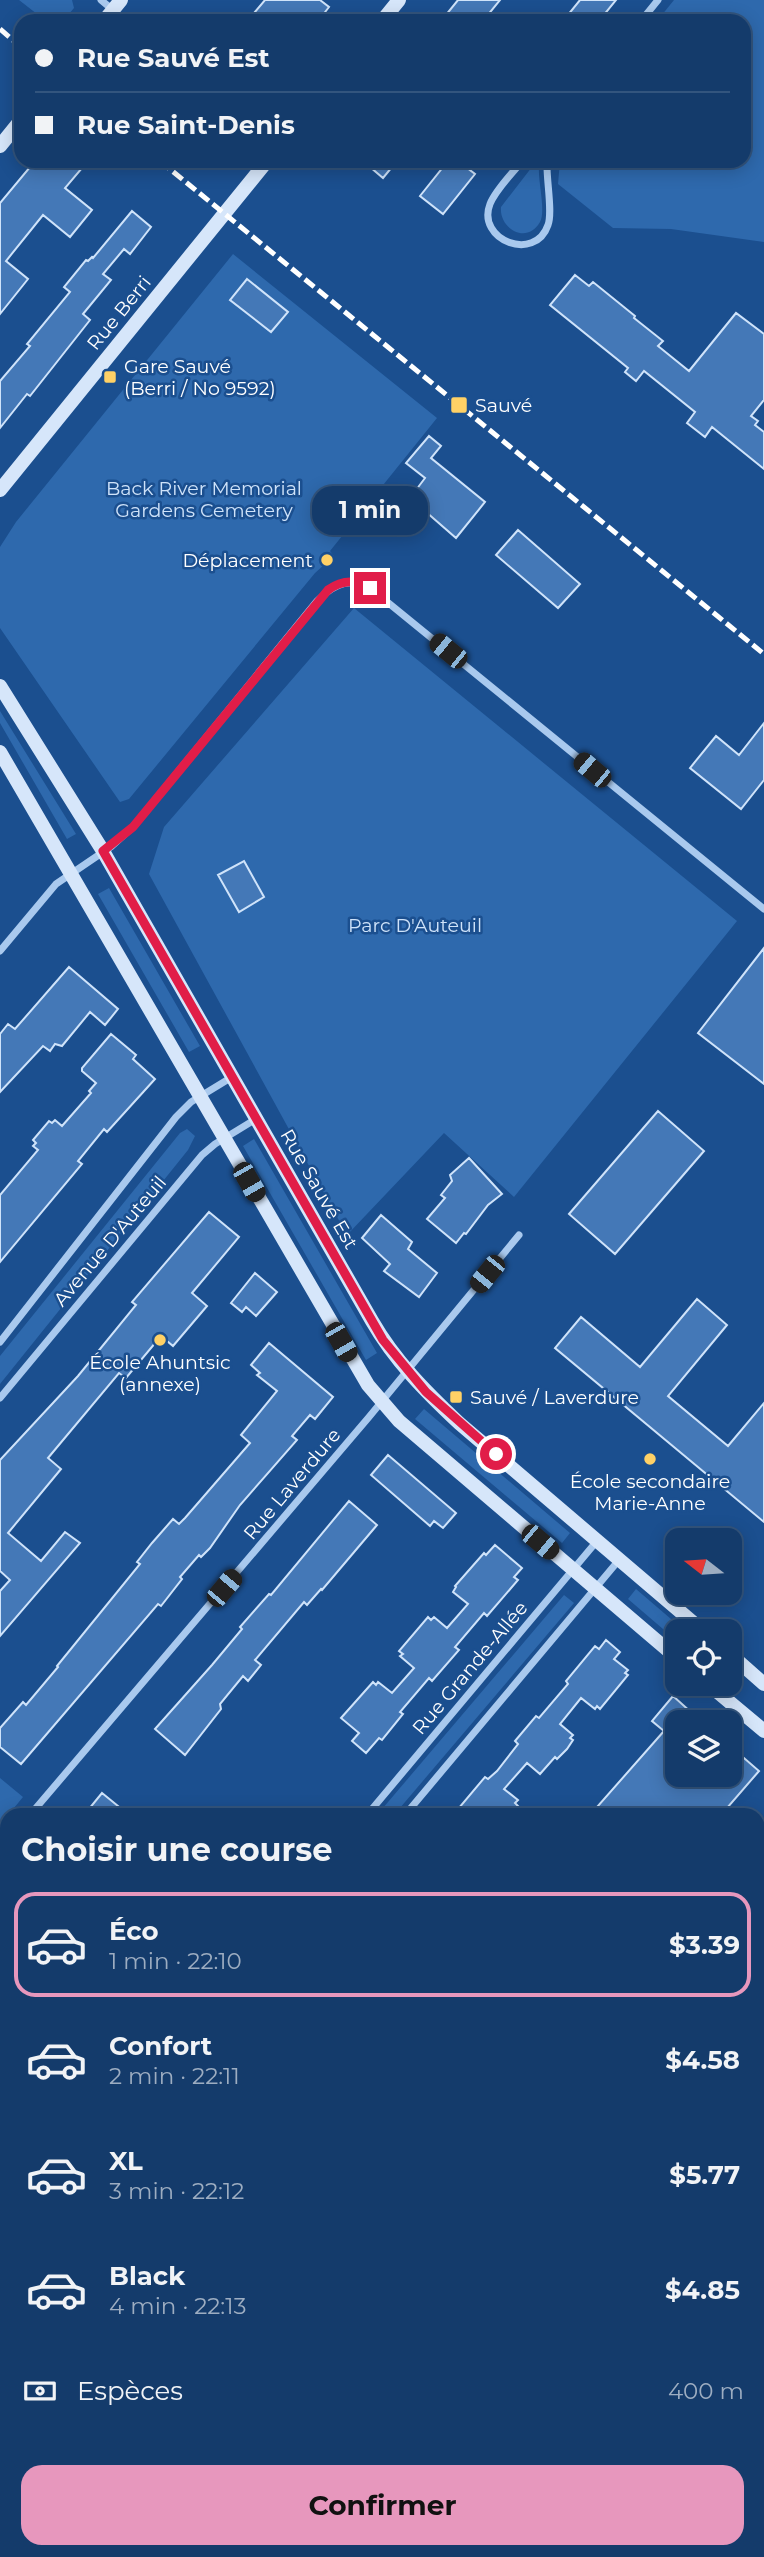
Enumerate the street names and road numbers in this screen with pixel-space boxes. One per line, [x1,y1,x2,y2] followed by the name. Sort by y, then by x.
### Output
[82,271,156,355] street label: Rue Berri
[275,1125,363,1253] street label: Rue Sauvé Est
[49,1171,171,1311] street label: Avenue D'Auteuil
[239,1424,345,1544] street label: Rue Laverdure
[408,1597,532,1739] street label: Rue Grande-Allée

